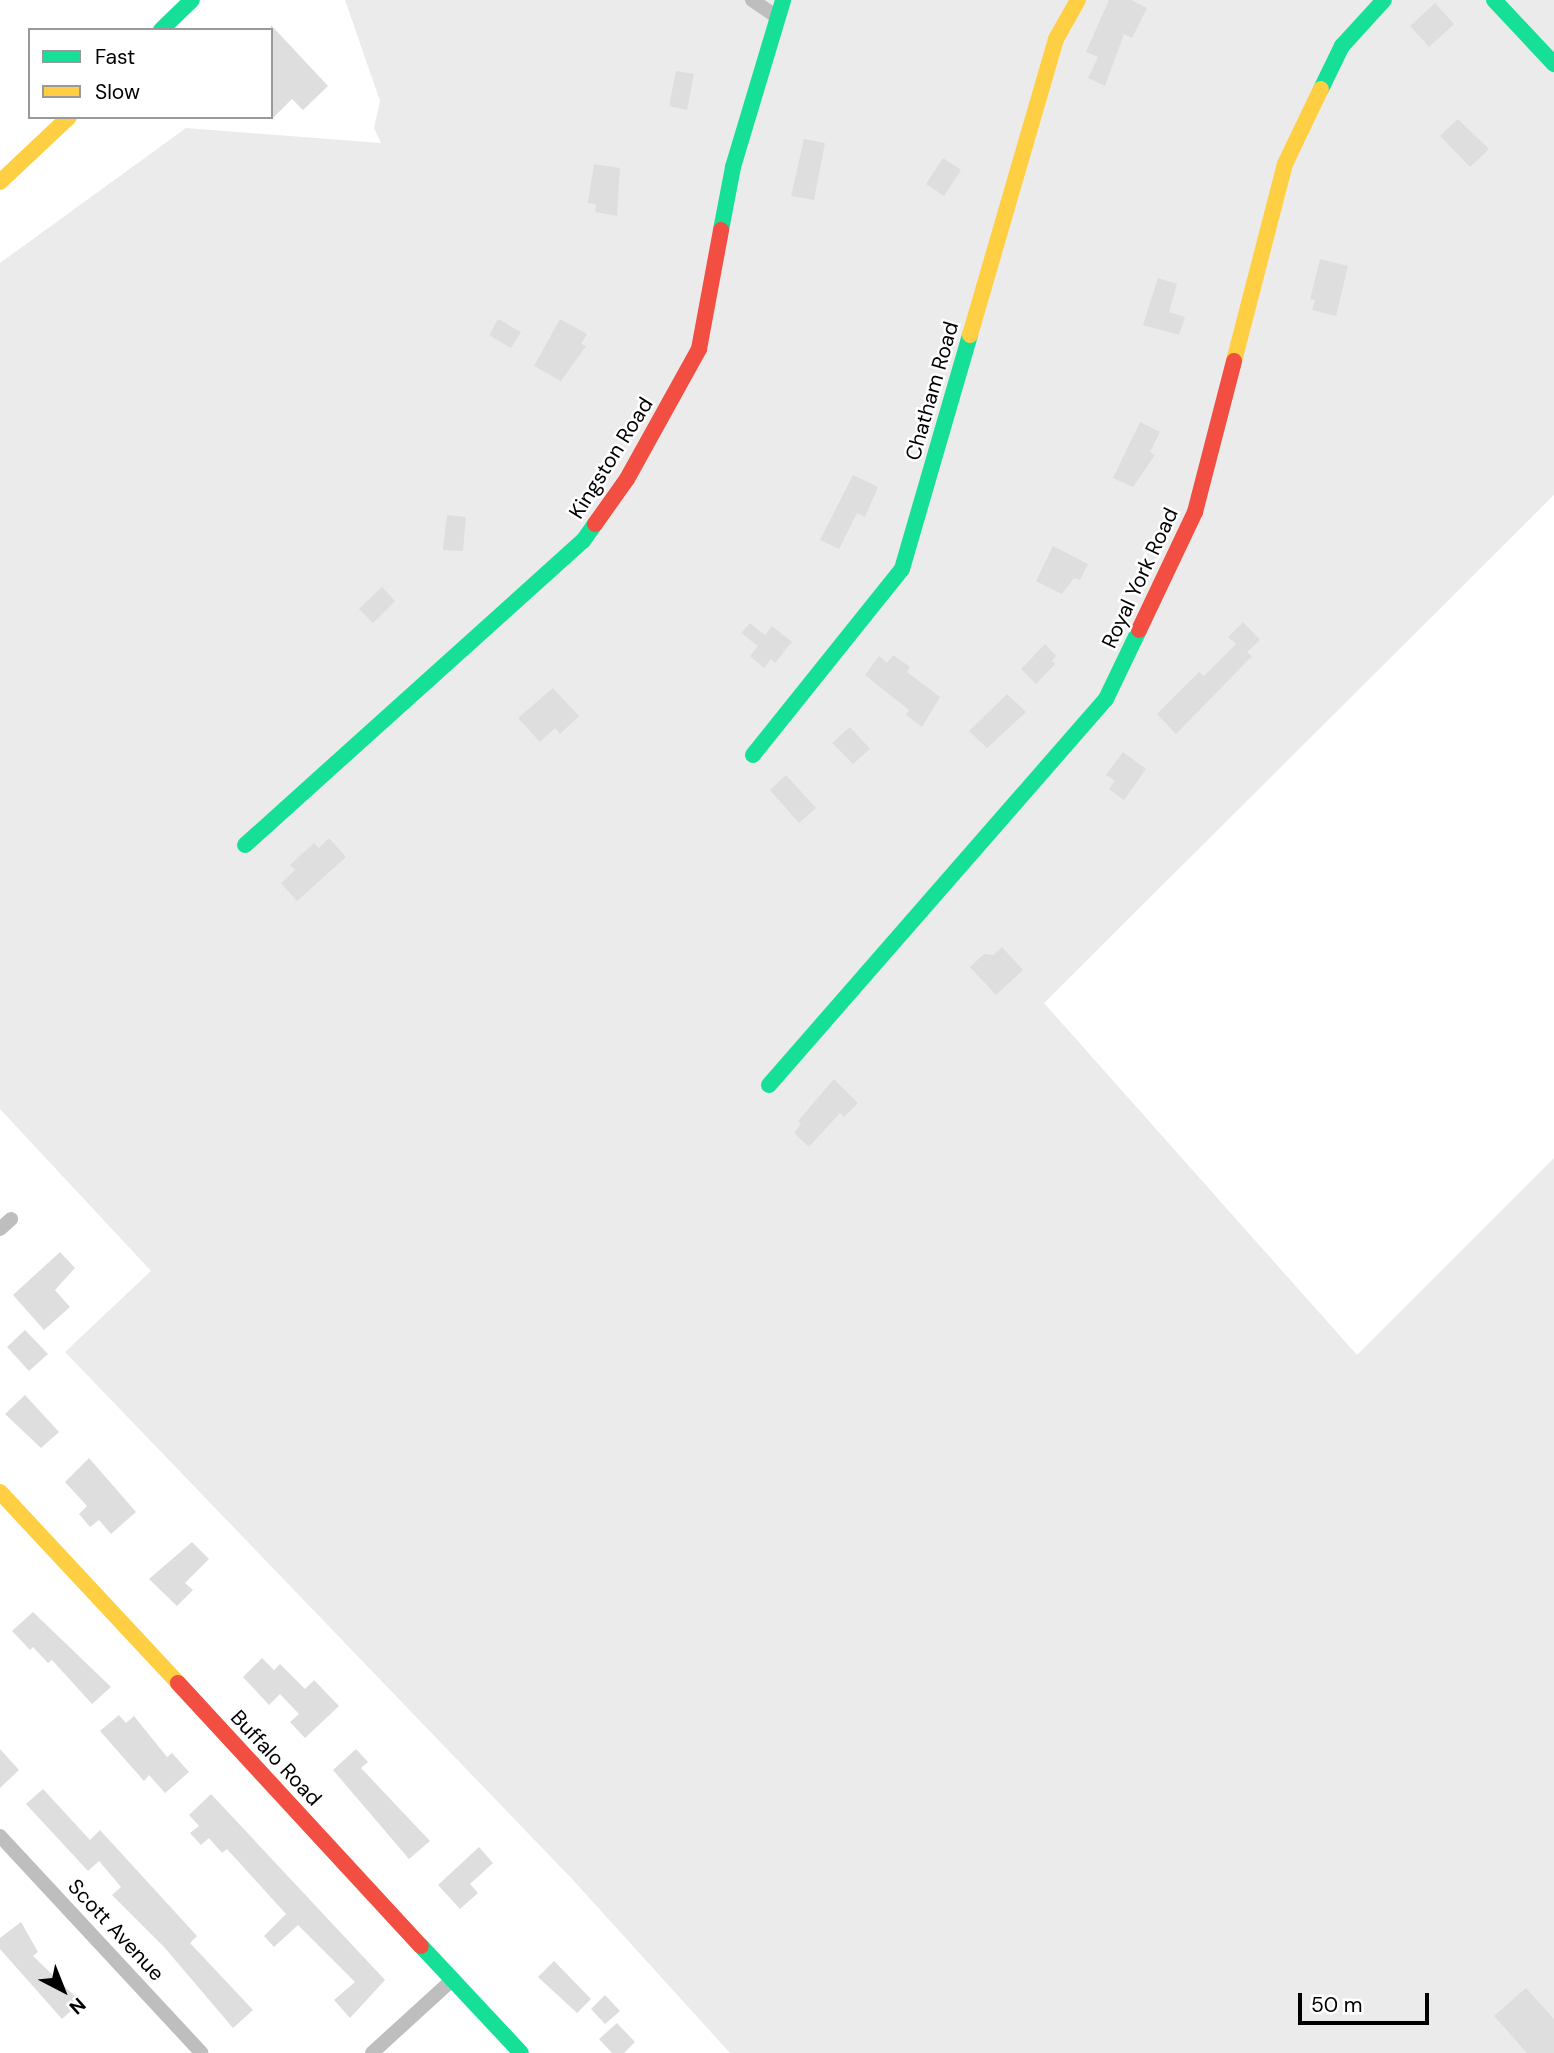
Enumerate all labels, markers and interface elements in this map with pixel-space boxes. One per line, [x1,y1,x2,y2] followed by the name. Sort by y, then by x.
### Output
[28,28,273,119] legend
[95,43,135,71] text: Fast
[95,78,140,106] text: Slow
[900,319,964,463] street label: Chatham Road
[564,393,658,523] street label: Kingston Road
[1097,504,1183,652] street label: Royal York Road
[225,1705,327,1811] street label: Buffalo Road
[63,1874,169,1986] street label: Scott Avenue
[28,1955,98,2025] north arrow
[1302,1980,1433,2024] scale bar
[1311,1991,1362,2019] text: 50 m
[64,1992,91,2020] text: N

